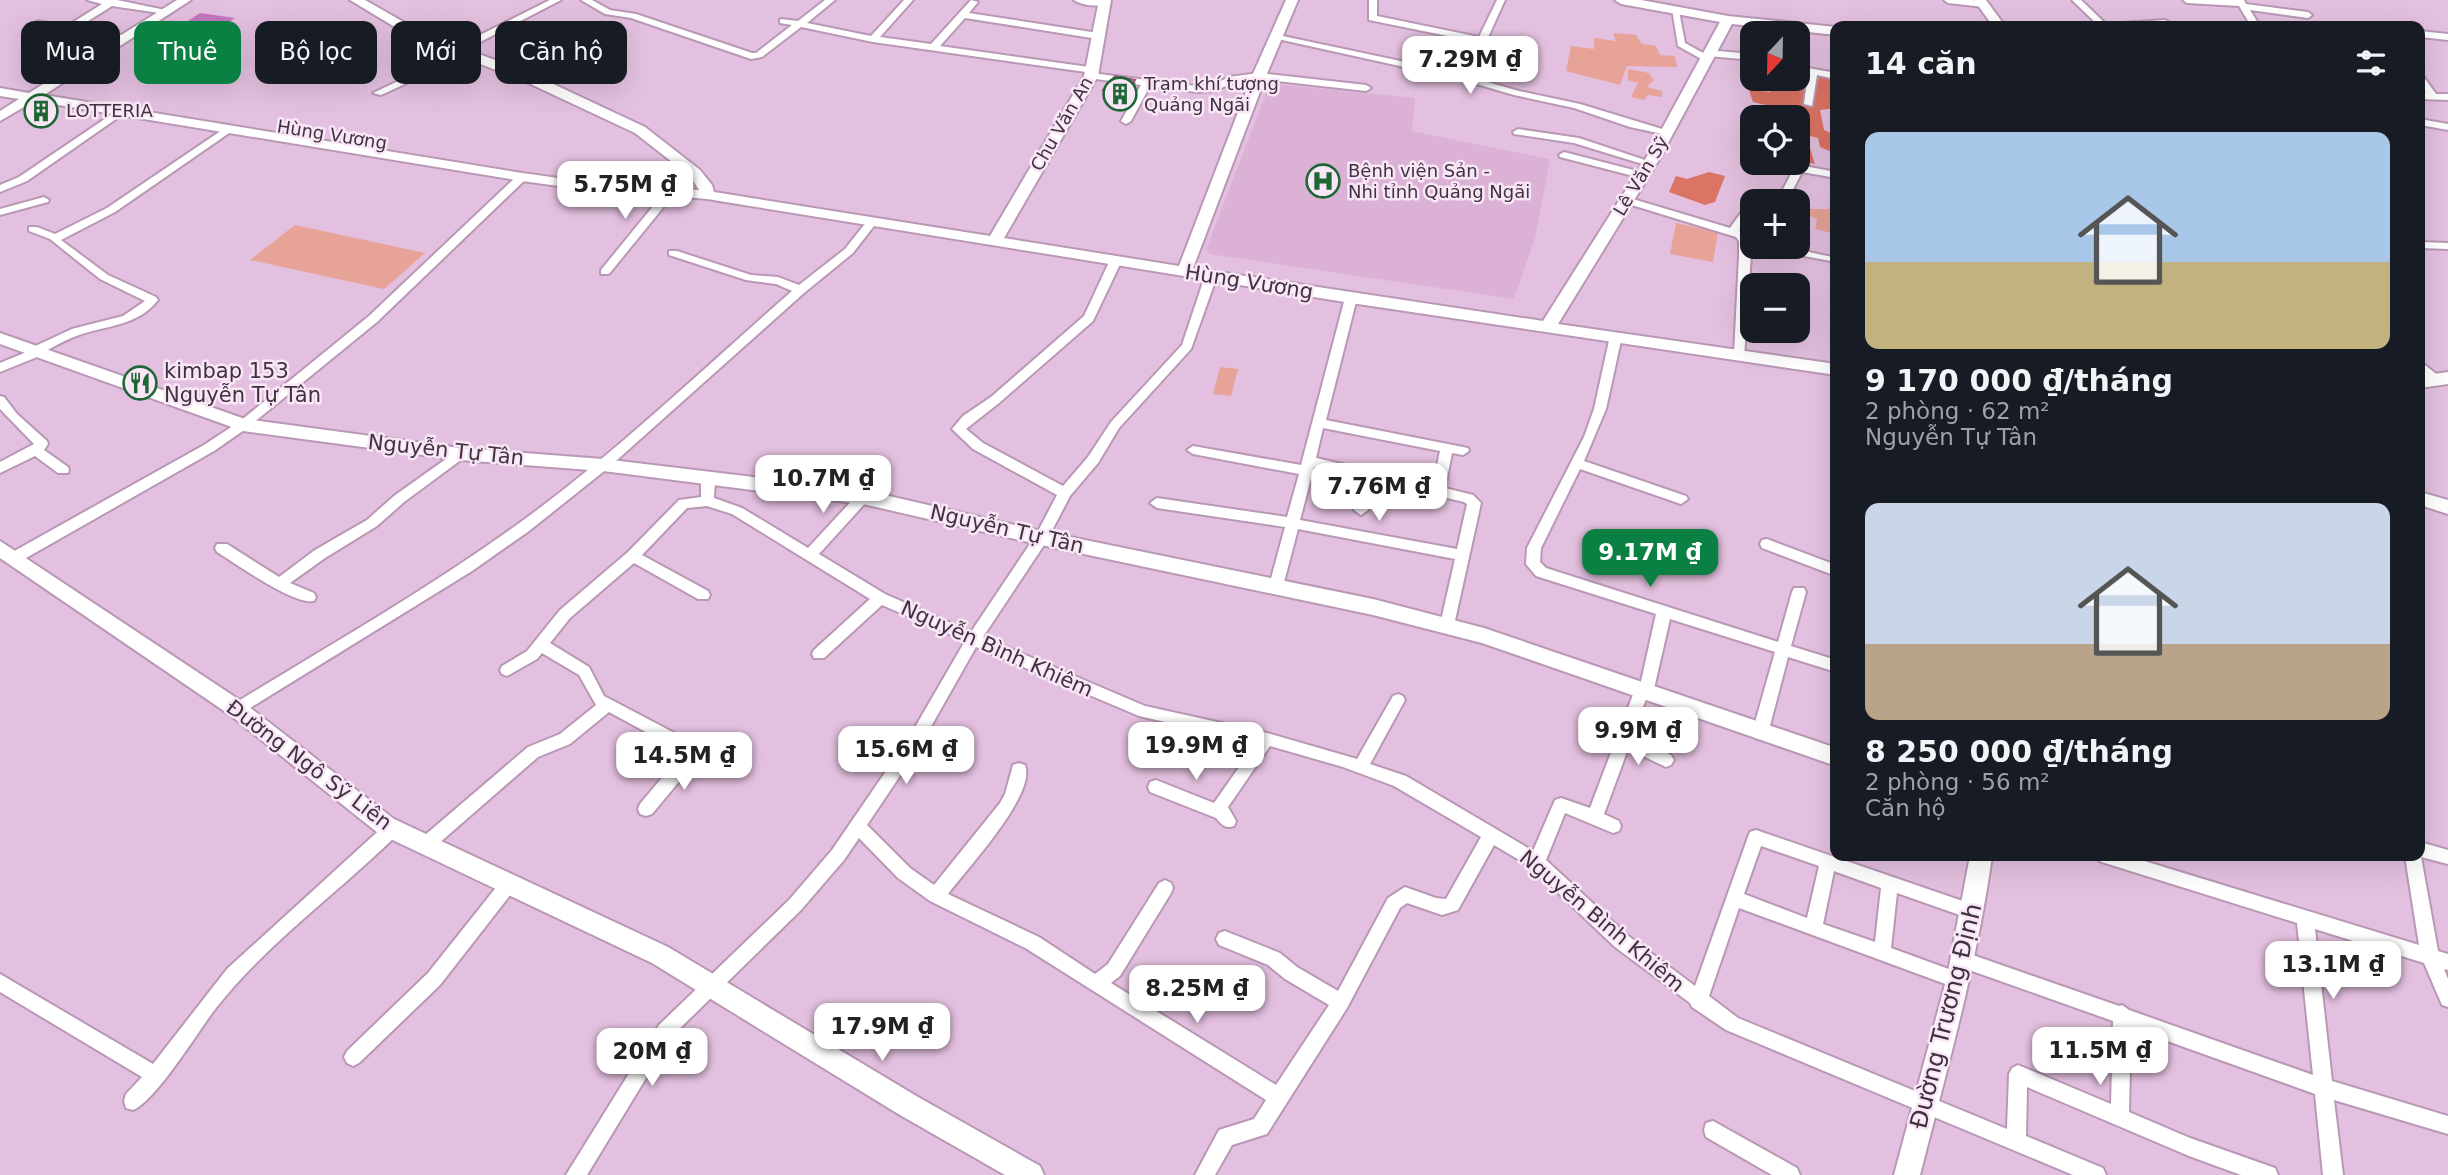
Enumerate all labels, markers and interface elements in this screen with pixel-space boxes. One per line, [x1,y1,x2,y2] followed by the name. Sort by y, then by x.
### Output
[21,21,120,84] chip: Mua
[134,21,241,84] chip: Thuê
[255,21,377,84] chip: Bộ lọc
[391,21,481,84] chip: Mới
[495,21,627,84] chip: Căn hộ
[1740,21,1810,91] north arrow
[1740,21,1810,343] map controls
[1405,36,1535,96] pin: 7.29M ₫
[2352,44,2390,82] icon: filters
[1418,46,1522,72] text: 7.29M ₫
[1865,46,1977,81] text: 14 căn
[1026,73,1097,175] street label: Chu Văn An
[1143,73,1279,115] place label: Trạm khí tượng Quảng Ngãi
[1101,75,1139,113] building icon: Trạm khí tượng Quảng Ngãi
[22,92,60,130] building icon: LOTTERIA
[66,100,153,121] place label: LOTTERIA
[1740,105,1810,175] button: locate
[276,115,389,154] street label: Hùng Vương
[1609,132,1673,219] street label: Lê Văn Sỹ
[1348,160,1530,202] place label: Bệnh viện Sản - Nhi tỉnh Quảng Ngãi
[560,162,690,221] pin: 5.75M ₫
[1304,162,1342,200] hospital icon: Bệnh viện Sản - Nhi tỉnh Quảng Ngãi
[573,171,677,197] text: 5.75M ₫
[2065,177,2191,303] icon: home
[1740,189,1810,259] button: +
[1183,260,1315,304] street label: Hùng Vương
[1740,273,1810,343] button: −
[164,359,321,407] place label: kimbap 153 Nguyễn Tự Tân
[1865,363,2173,398] text: 9 170 000 ₫/tháng
[121,364,159,402] restaurant icon: kimbap 153 Nguyễn Tự Tân
[1865,398,2050,424] text: 2 phòng · 62 m²
[1865,424,2037,450] text: Nguyễn Tự Tân
[367,429,525,470] street label: Nguyễn Tự Tân
[758,456,888,515] pin: 10.7M ₫
[1314,463,1444,523] pin: 7.76M ₫
[771,465,875,491] text: 10.7M ₫
[1327,473,1431,499] text: 7.76M ₫
[928,499,1086,558] street label: Nguyễn Tự Tân
[1585,530,1715,589] pin: 9.17M ₫
[1598,539,1702,565] text: 9.17M ₫
[2065,548,2191,674] icon: home
[897,595,1097,702] street label: Nguyễn Bình Khiêm
[222,695,396,835] street label: Đường Ngô Sỹ Liên
[1581,708,1695,767] pin: 9.9M ₫
[1594,717,1682,743] text: 9.9M ₫
[1131,722,1261,782] pin: 19.9M ₫
[841,726,971,786] pin: 15.6M ₫
[619,732,749,792] pin: 14.5M ₫
[1144,732,1248,758] text: 19.9M ₫
[1865,734,2173,769] text: 8 250 000 ₫/tháng
[854,736,958,762] text: 15.6M ₫
[632,742,736,768] text: 14.5M ₫
[1865,769,2050,795] text: 2 phòng · 56 m²
[1865,795,1946,821] text: Căn hộ
[1515,844,1690,997] street label: Nguyễn Bình Khiêm
[1904,900,1988,1132] street label: Đường Trương Định
[2268,942,2398,1001] pin: 13.1M ₫
[2281,951,2385,977] text: 13.1M ₫
[1132,965,1262,1025] pin: 8.25M ₫
[1145,975,1249,1001] text: 8.25M ₫
[817,1004,947,1063] pin: 17.9M ₫
[830,1013,934,1039] text: 17.9M ₫
[603,1028,701,1088] pin: 20M ₫
[2035,1028,2165,1087] pin: 11.5M ₫
[2048,1037,2152,1063] text: 11.5M ₫
[613,1038,691,1064] text: 20M ₫

